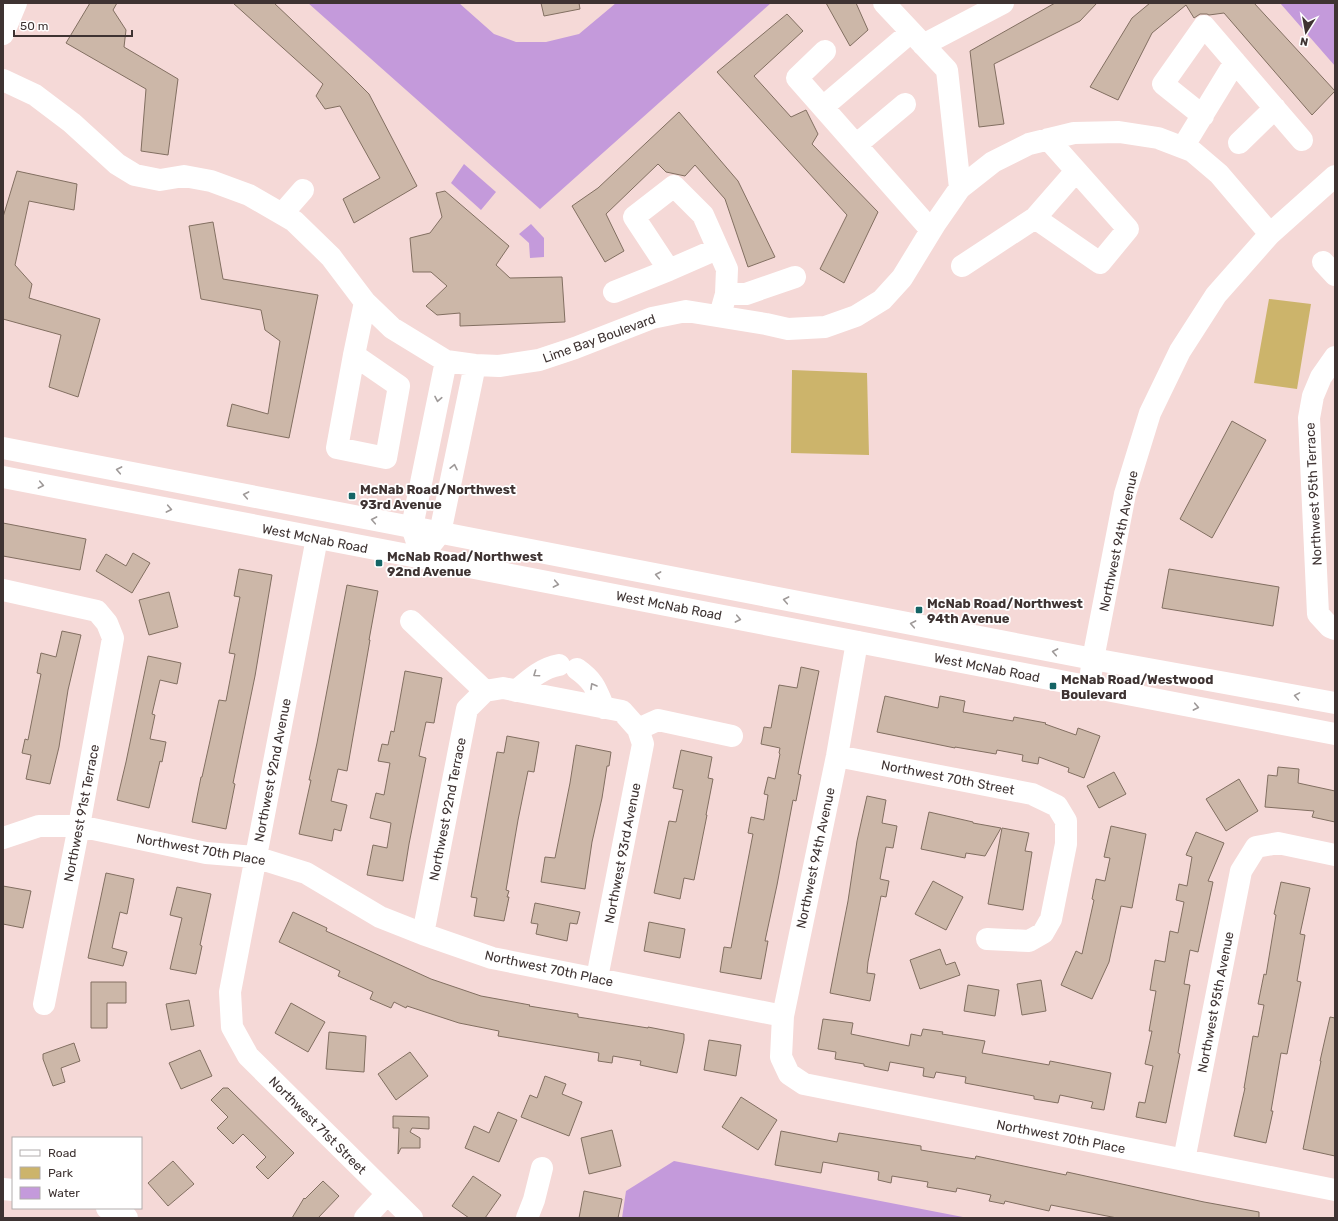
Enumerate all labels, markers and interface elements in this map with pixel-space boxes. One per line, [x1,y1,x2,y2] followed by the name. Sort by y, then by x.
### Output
[14,12,132,38] scale bar
[1286,12,1326,52] north arrow
[20,19,48,33] text: 50 m
[1299,34,1309,48] text: N
[541,311,658,366] street label: Lime Bay Boulevard
[435,396,443,402] one-way arrow
[1302,422,1325,566] street label: Northwest 95th Terrace
[449,464,457,471] one-way arrow
[115,467,122,475] one-way arrow
[1096,469,1141,613] street label: Northwest 94th Avenue
[38,480,44,488] one-way arrow
[360,482,516,512] place label: McNab Road/Northwest 93rd Avenue
[243,491,249,500] one-way arrow
[347,491,357,501] marker: McNab Road/Northwest 93rd Avenue
[166,505,172,513] one-way arrow
[371,516,377,524] one-way arrow
[261,521,369,556] street label: West McNab Road
[387,549,543,579] place label: McNab Road/Northwest 92nd Avenue
[374,558,384,568] marker: McNab Road/Northwest 92nd Avenue
[655,571,661,580] one-way arrow
[553,579,559,587] one-way arrow
[615,588,723,623] street label: West McNab Road
[783,596,789,604] one-way arrow
[927,596,1083,626] place label: McNab Road/Northwest 94th Avenue
[914,605,924,615] marker: McNab Road/Northwest 94th Avenue
[735,614,742,623] one-way arrow
[910,621,917,629] one-way arrow
[1052,648,1058,656] one-way arrow
[933,650,1041,685] street label: West McNab Road
[533,669,540,677] one-way arrow
[1061,672,1213,702] place label: McNab Road/Westwood Boulevard
[1048,681,1058,691] marker: McNab Road/Westwood Boulevard
[591,683,598,690] one-way arrow
[1294,693,1300,701] one-way arrow
[251,697,294,843] street label: Northwest 92nd Avenue
[1193,702,1199,711] one-way arrow
[426,736,469,882] street label: Northwest 92nd Terrace
[61,743,102,883] street label: Northwest 91st Terrace
[880,757,1016,798] street label: Northwest 70th Street
[601,781,643,925] street label: Northwest 93rd Avenue
[793,786,838,930] street label: Northwest 94th Avenue
[135,831,267,868] street label: Northwest 70th Place
[1194,930,1237,1074] street label: Northwest 95th Avenue
[483,948,615,989] street label: Northwest 70th Place
[266,1074,369,1177] street label: Northwest 71st Street
[995,1117,1127,1156] street label: Northwest 70th Place
[12,1137,142,1209] legend
[48,1146,76,1160] text: Road
[48,1166,74,1180] text: Park
[48,1186,80,1200] text: Water

